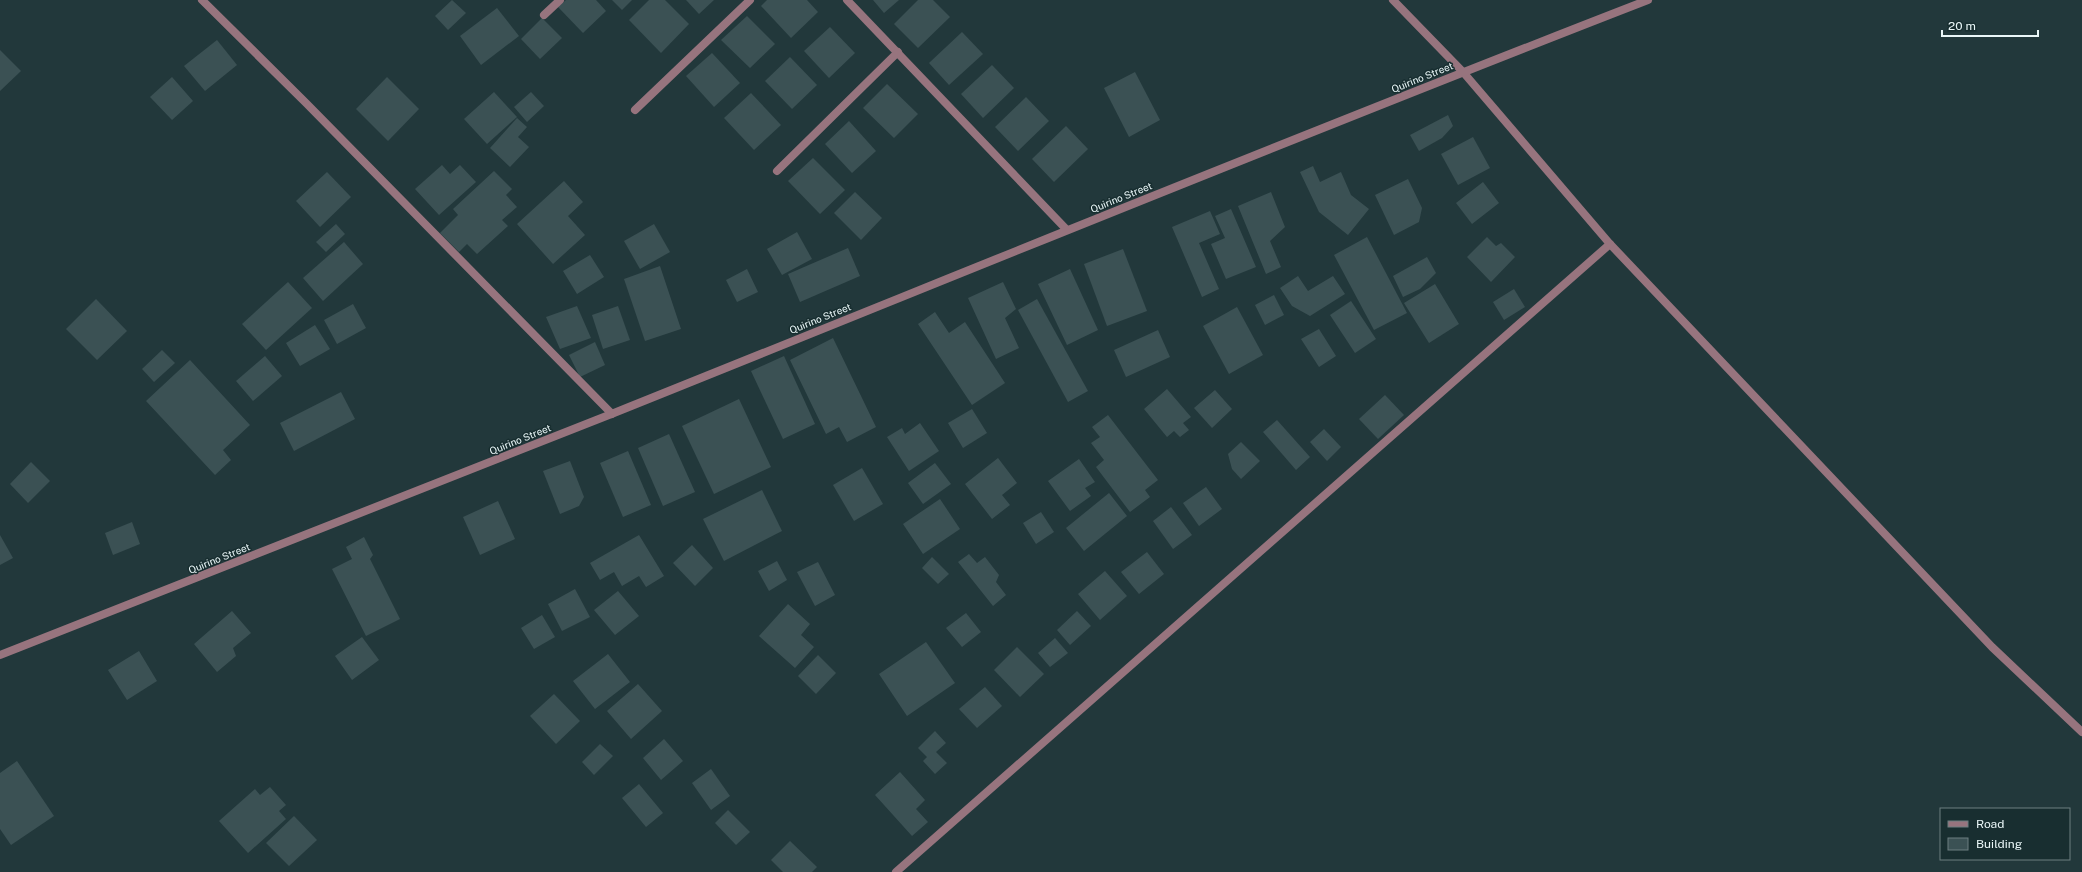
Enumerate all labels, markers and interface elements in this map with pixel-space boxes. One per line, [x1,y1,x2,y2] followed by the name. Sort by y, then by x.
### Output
[1942,12,2038,38] scale bar
[1948,19,1976,33] text: 20 m
[1389,59,1455,95] street label: Quirino Street
[1088,179,1154,215] street label: Quirino Street
[787,300,853,336] street label: Quirino Street
[487,421,553,457] street label: Quirino Street
[186,540,252,576] street label: Quirino Street
[1940,808,2070,860] legend
[1976,817,2004,831] text: Road
[1976,837,2022,851] text: Building

